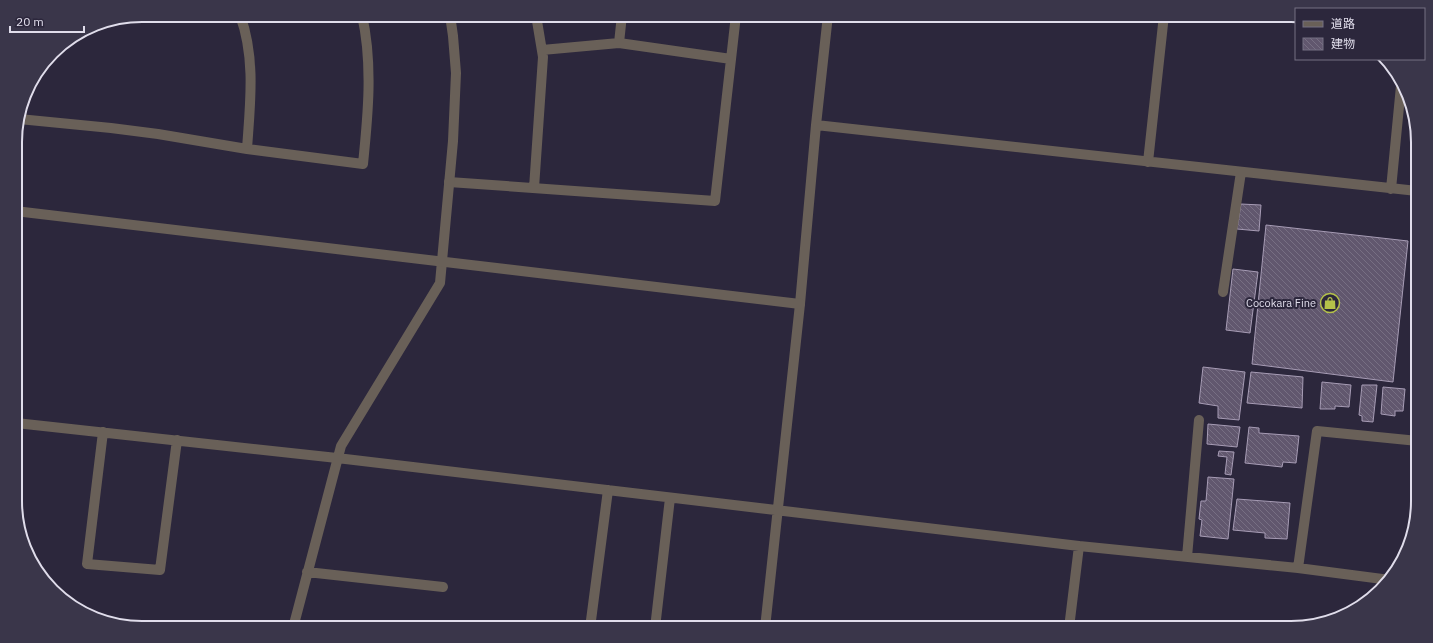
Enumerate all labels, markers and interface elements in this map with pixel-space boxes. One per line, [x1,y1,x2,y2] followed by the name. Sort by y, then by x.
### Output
[10,8,84,34] scale bar
[1295,8,1425,60] legend
[16,14,44,29] text: 20 m
[1331,16,1355,31] text: 道路
[1331,36,1355,51] text: 建物
[1319,292,1341,314] shop icon: Cocokara Fine
[1246,296,1316,310] place label: Cocokara Fine

